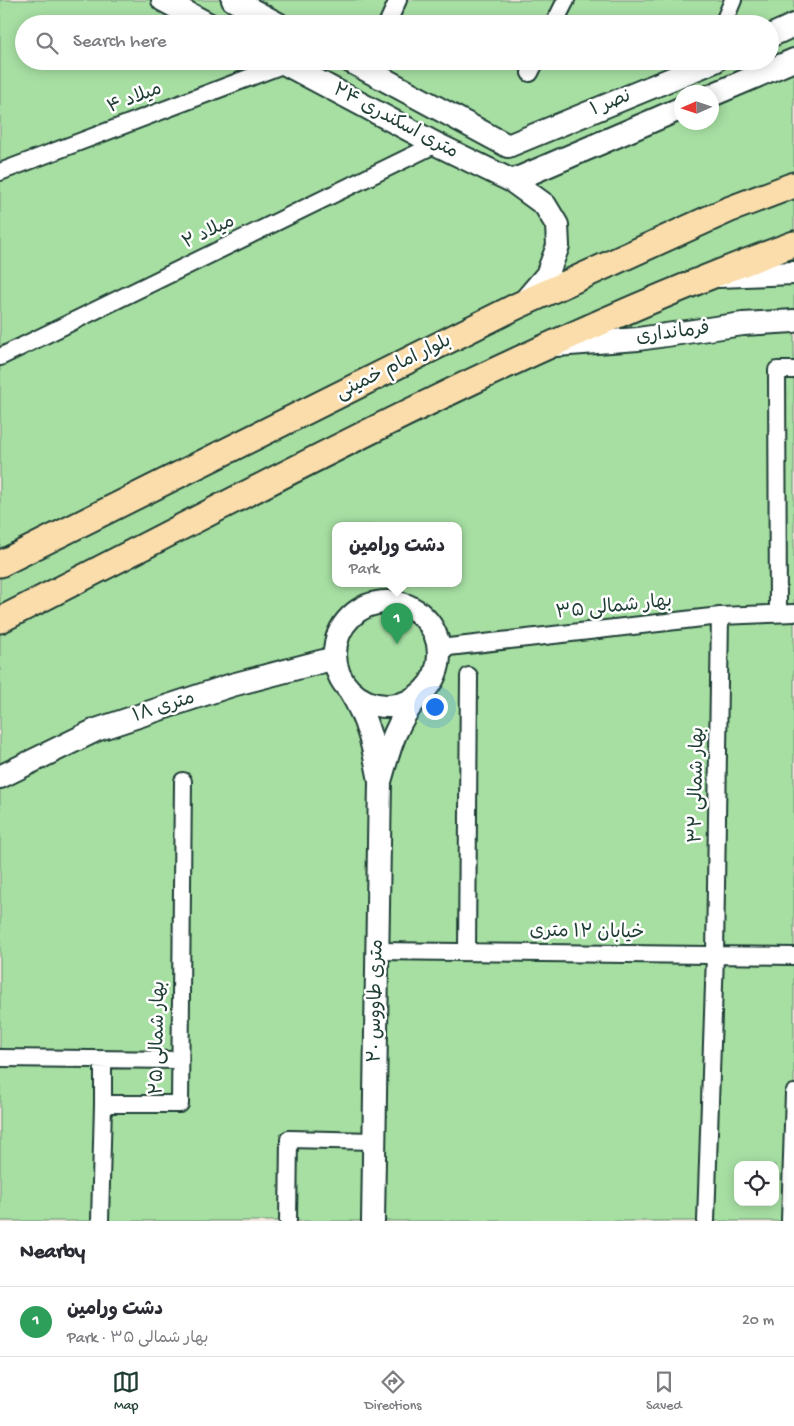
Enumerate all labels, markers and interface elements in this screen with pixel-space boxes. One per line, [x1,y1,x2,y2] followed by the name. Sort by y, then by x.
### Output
[15,15,779,70] search box
[33,29,61,57] icon: search
[73,31,167,54] text: Search here
[104,78,166,120] street label: میلاد ۴
[328,79,462,165] street label: ۲۴ متری اسکندری
[674,85,719,130] north arrow
[587,86,635,122] street label: نصر ۱
[179,211,239,255] street label: میلاد ۲
[635,318,711,350] street label: فرمانداری
[333,330,455,406] street label: بلوار امام خمینی
[332,522,462,587] popup
[349,536,445,559] text: دشت ورامین
[349,561,379,580] text: Park
[555,590,673,626] street label: بهار شمالی ۳۵
[381,603,413,644] pin: 1
[130,687,198,729] street label: ۱۸ متری
[422,694,448,720] your location
[685,727,711,843] street label: بهار شمالی ۳۲
[529,920,645,946] street label: خیابان ۱۲ متری
[364,939,390,1063] street label: ۲۰ متری طاووس
[147,981,171,1095] street label: بهار شمالی ۲۵
[734,1161,779,1206] map controls
[734,1161,779,1206] button: locate
[20,1241,85,1266] text: Nearby
[67,1299,163,1322] text: دشت ورامین
[33,1312,39,1331] text: 1
[742,1312,774,1331] text: 20 m
[67,1330,208,1349] text: Park · بهار شمالی ۳۵
[112,1368,140,1415] tab: Map
[365,1368,422,1415] tab: Directions
[646,1368,682,1415] tab: Saved

